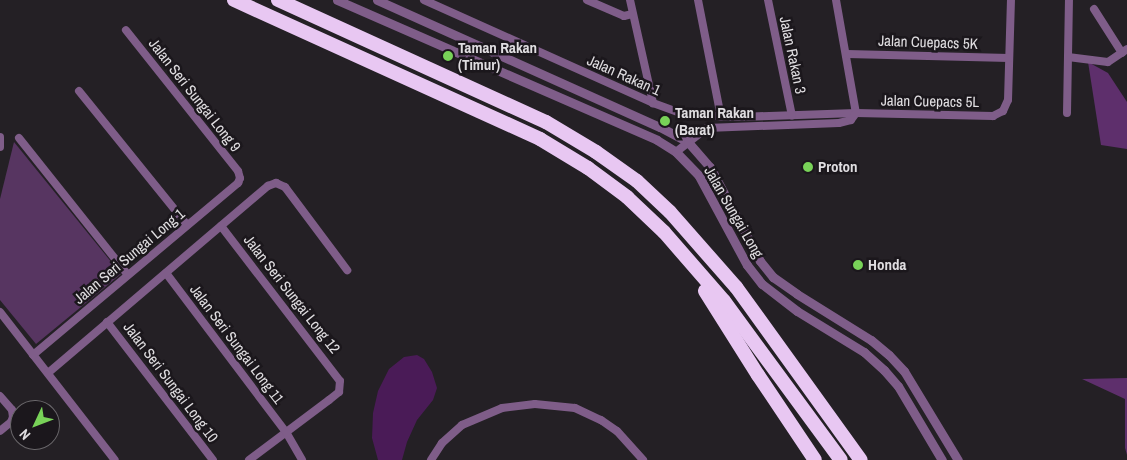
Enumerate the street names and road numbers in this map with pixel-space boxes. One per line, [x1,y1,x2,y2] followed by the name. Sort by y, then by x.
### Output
[776,15,810,95] street label: Jalan Rakan 3
[878,31,978,53] street label: Jalan Cuepacs 5K
[145,35,245,155] street label: Jalan Seri Sungai Long 9
[584,51,664,99] street label: Jalan Rakan 1
[881,91,979,111] street label: Jalan Cuepacs 5L
[701,163,767,261] street label: Jalan Sungai Long
[70,204,188,308] street label: Jalan Seri Sungai Long 1
[240,231,344,357] street label: Jalan Seri Sungai Long 12
[186,281,288,407] street label: Jalan Seri Sungai Long 11
[120,318,222,446] street label: Jalan Seri Sungai Long 10

